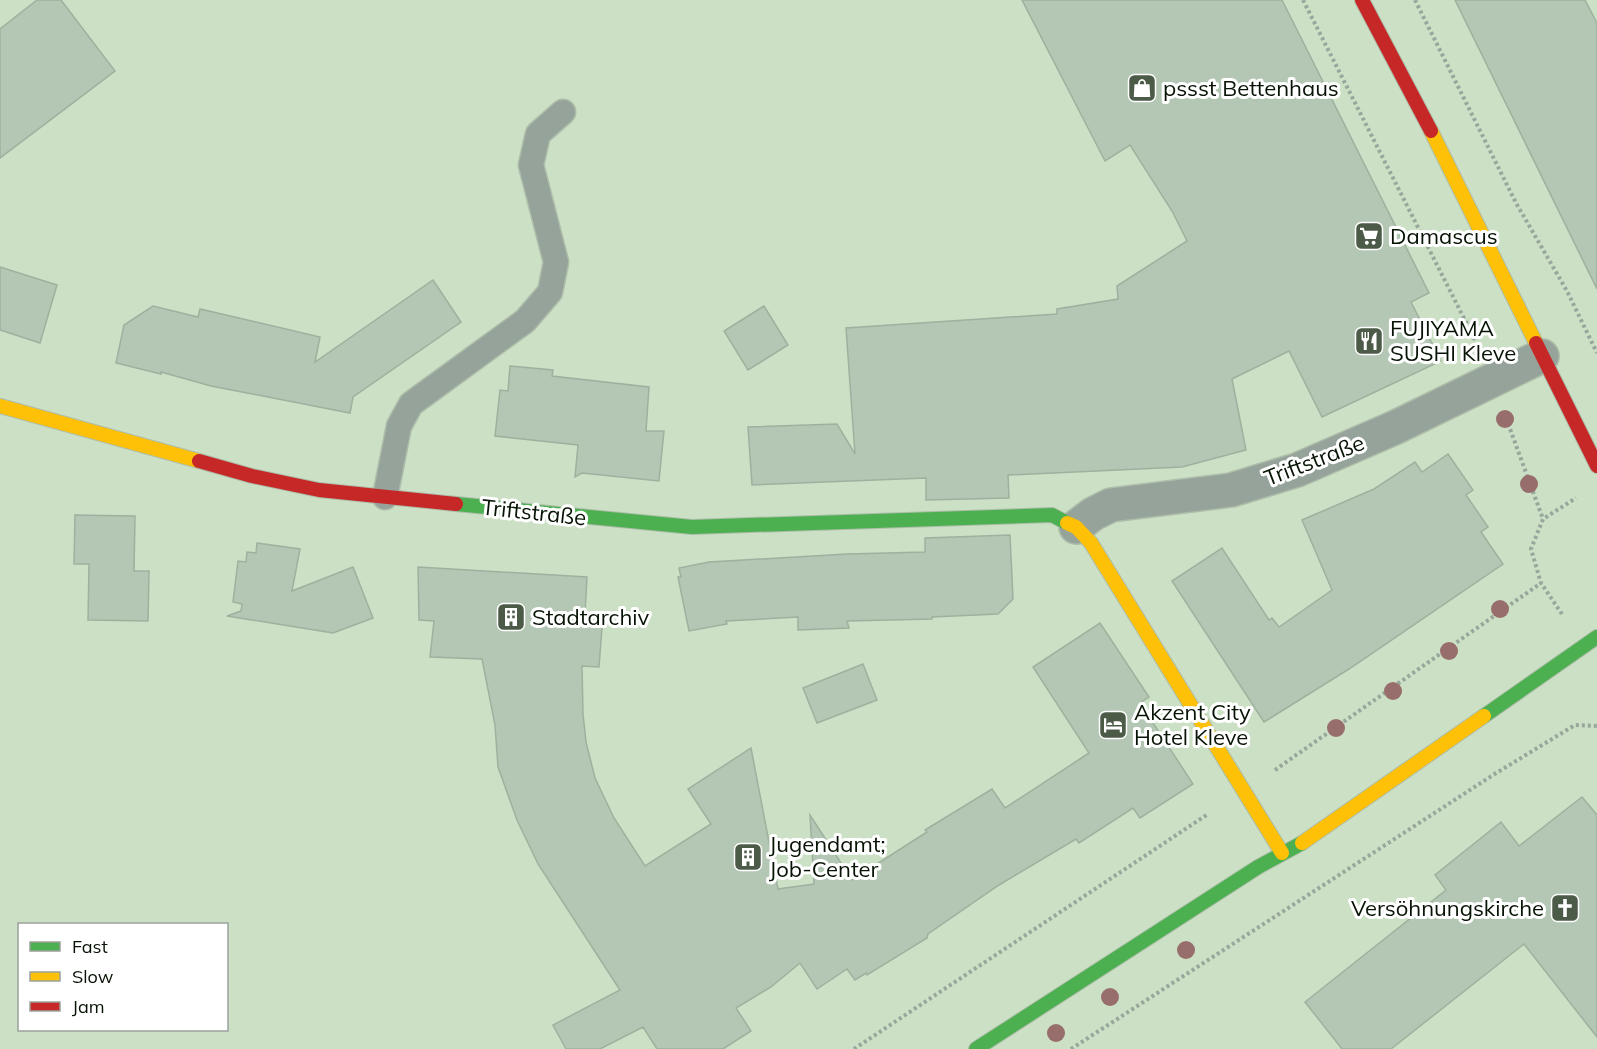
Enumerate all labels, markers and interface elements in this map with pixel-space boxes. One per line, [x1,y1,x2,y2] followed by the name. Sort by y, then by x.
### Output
[1126,72,1158,104] shop icon: pssst Bettenhaus
[1163,74,1339,102] place label: pssst Bettenhaus
[1353,220,1385,252] supermarket icon: Damascus
[1390,222,1498,250] place label: Damascus
[1390,314,1516,367] place label: FUJIYAMA SUSHI Kleve
[1353,325,1385,357] restaurant icon: FUJIYAMA SUSHI Kleve
[1260,428,1368,492] street label: Triftstraße
[480,493,588,531] street label: Triftstraße
[495,601,527,633] building icon: Stadtarchiv
[532,603,650,631] place label: Stadtarchiv
[1134,698,1251,751] place label: Akzent City Hotel Kleve
[1097,709,1129,741] hotel icon: Akzent City Hotel Kleve
[769,830,886,883] place label: Jugendamt; Job-Center
[732,841,764,873] building icon: Jugendamt; Job-Center
[1549,892,1581,924] church icon: Versöhnungskirche
[1351,894,1544,922] place label: Versöhnungskirche
[18,923,228,1031] legend
[72,935,108,958] text: Fast
[72,965,114,988] text: Slow
[72,995,105,1018] text: Jam

